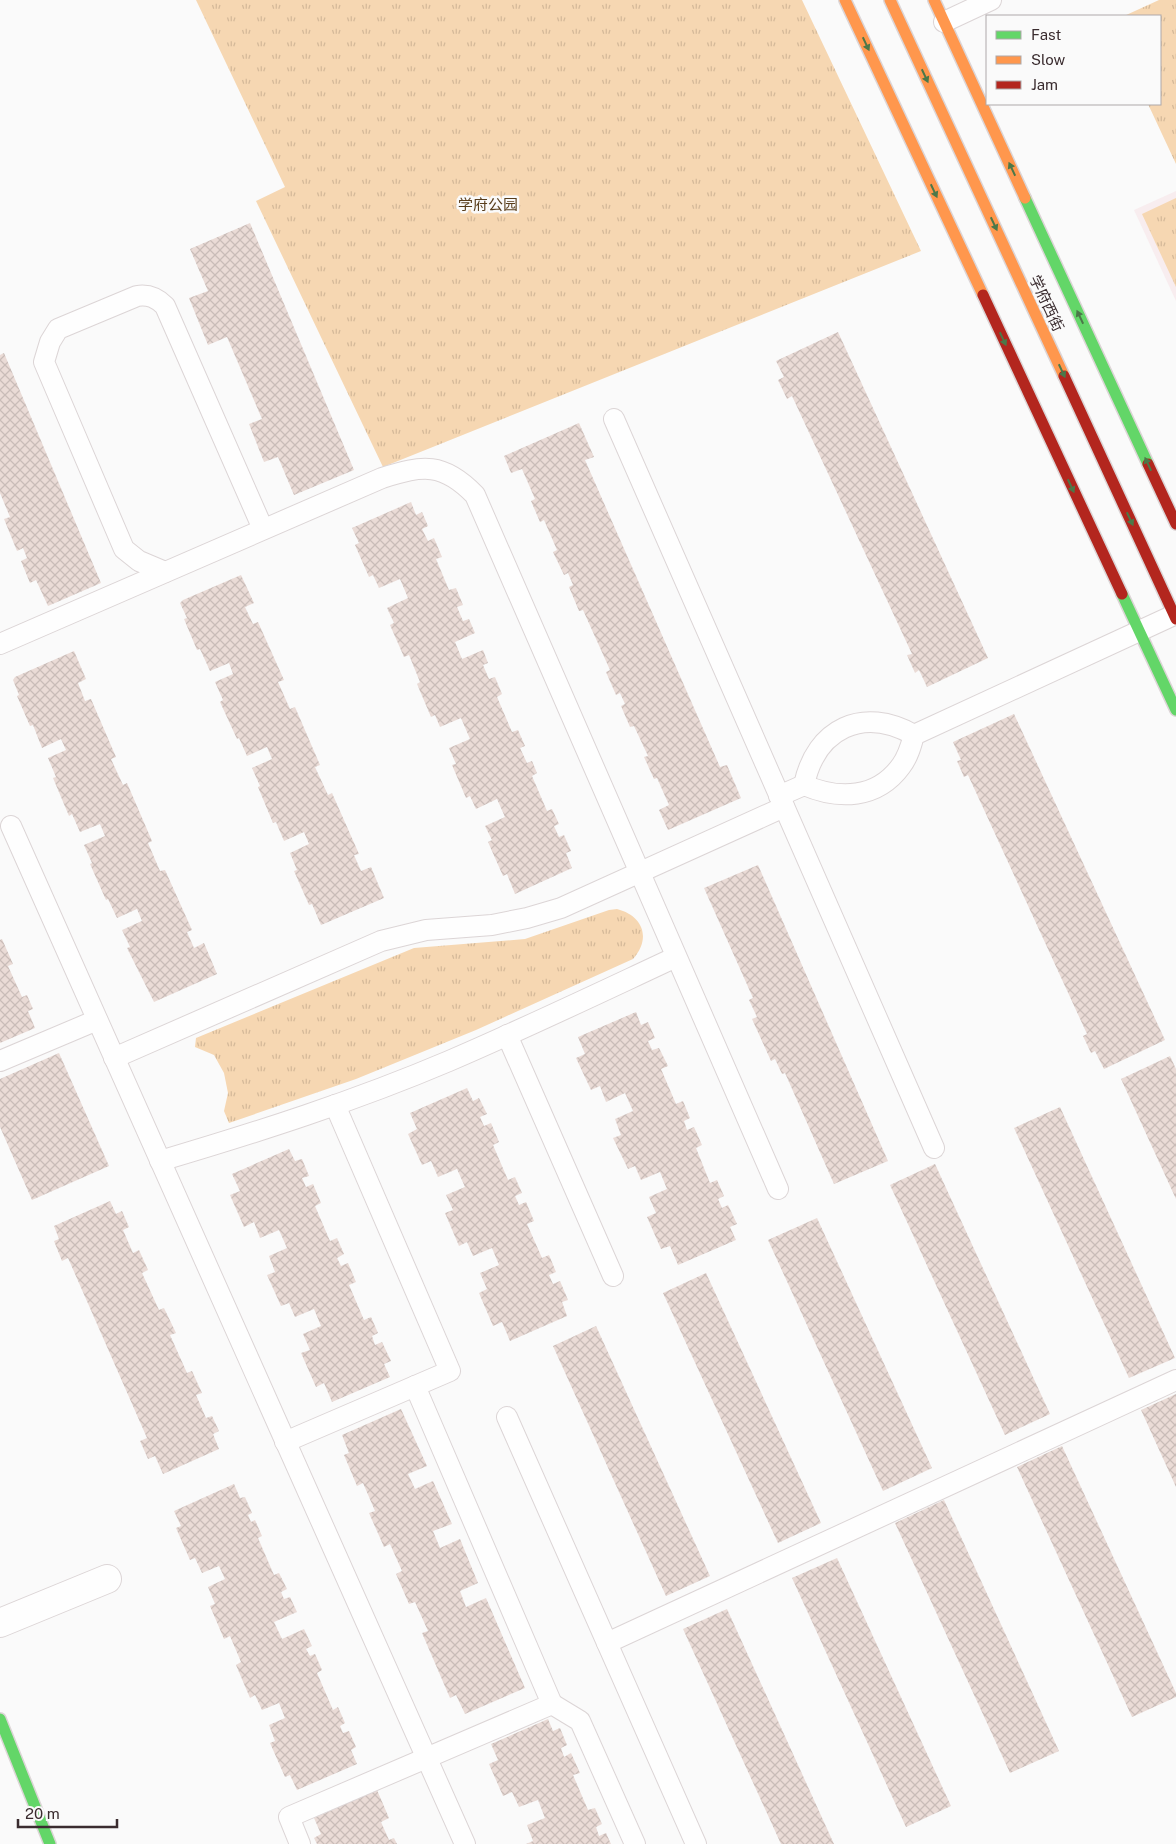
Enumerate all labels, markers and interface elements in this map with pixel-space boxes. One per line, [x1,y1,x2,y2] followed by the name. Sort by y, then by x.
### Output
[986,15,1161,105] legend
[1031,26,1061,43] text: Fast
[862,37,870,51] one-way arrow
[1031,51,1066,68] text: Slow
[922,69,930,83] one-way arrow
[1031,76,1058,93] text: Jam
[1008,162,1016,176] one-way arrow
[930,184,938,199] one-way arrow
[458,196,518,213] park label: 学府公园
[990,217,998,231] one-way arrow
[1027,272,1067,334] street label: 学府西街
[1076,310,1084,324] one-way arrow
[999,332,1007,346] one-way arrow
[1058,364,1066,378] one-way arrow
[1144,457,1152,471] one-way arrow
[1068,479,1076,493] one-way arrow
[1126,512,1134,526] one-way arrow
[18,1796,116,1828] scale bar
[25,1805,60,1822] text: 20 m

